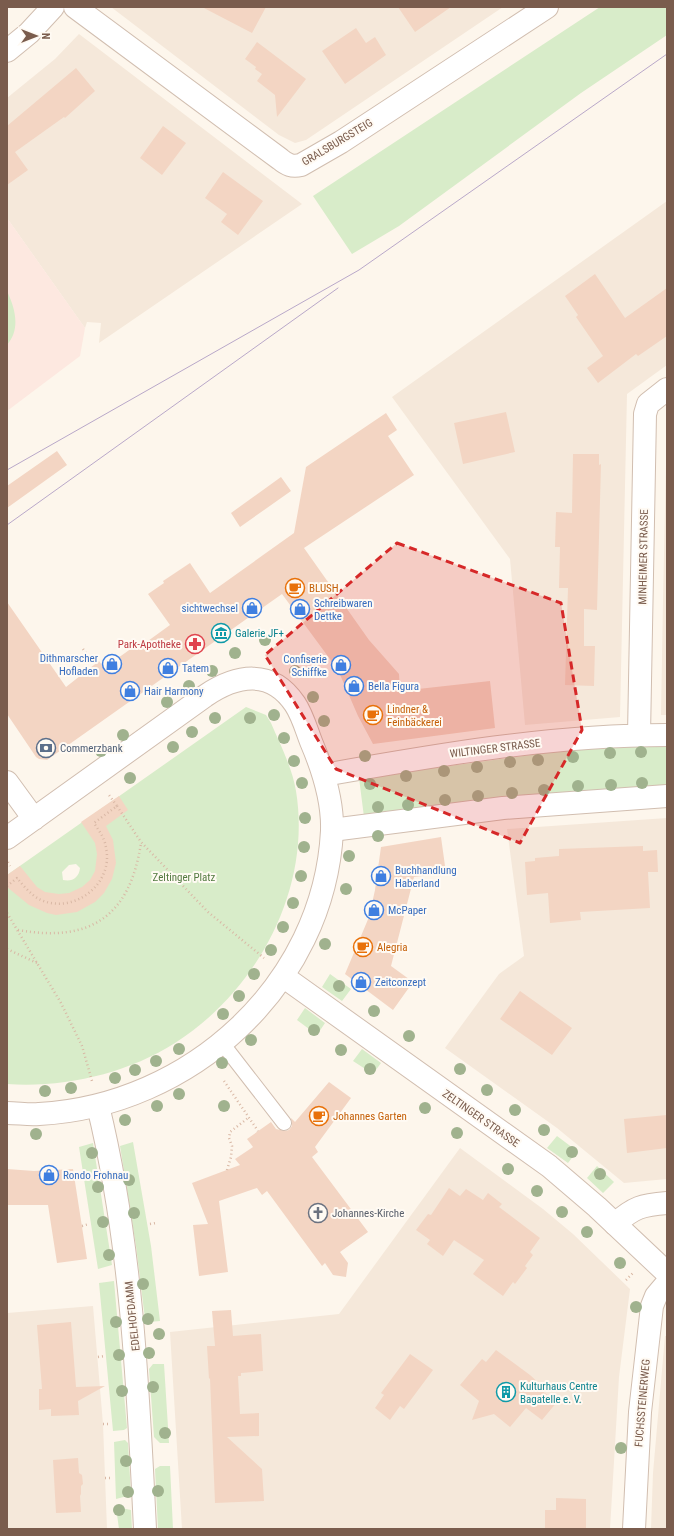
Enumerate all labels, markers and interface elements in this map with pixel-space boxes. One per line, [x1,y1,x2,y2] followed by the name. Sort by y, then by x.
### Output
[16,16,56,56] north arrow
[39,33,52,40] text: N
[299,116,375,169] street label: GRALSBURGSTEIG
[636,509,651,605] street label: MINHEIMER STRASSE
[284,577,306,599] cafe icon: BLUSH
[309,582,339,595] place label: BLUSH
[241,597,263,619] shop icon: sichtwechsel
[314,597,373,623] place label: Schreibwaren Dettke
[289,598,311,620] shop icon: Schreibwaren Dettke
[181,602,238,615] place label: sichtwechsel
[210,622,232,644] museum icon: Galerie JF+
[235,627,284,640] place label: Galerie JF+
[184,633,206,655] pharmacy icon: Park-Apotheke
[118,638,181,651] place label: Park-Apotheke
[40,652,99,678] place label: Dithmarscher Hofladen
[101,653,123,675] shop icon: Dithmarscher Hofladen
[283,653,327,679] place label: Confiserie Schiffke
[330,654,352,676] shop icon: Confiserie Schiffke
[157,657,179,679] shop icon: Tatem
[182,662,209,675] place label: Tatem
[343,675,365,697] shop icon: Bella Figura
[119,680,141,702] shop icon: Hair Harmony
[368,680,419,693] place label: Bella Figura
[144,685,204,698] place label: Hair Harmony
[387,703,442,729] place label: Lindner & Feinbäckerei
[362,704,384,726] cafe icon: Lindner & Feinbäckerei
[449,736,542,760] street label: WILTINGER STRASSE
[35,737,57,759] bank icon: Commerzbank
[60,742,123,755] place label: Commerzbank
[395,864,457,890] place label: Buchhandlung Haberland
[370,865,392,887] shop icon: Buchhandlung Haberland
[153,871,216,884] park label: Zeltinger Platz
[363,899,385,921] shop icon: McPaper
[388,904,427,917] place label: McPaper
[352,936,374,958] cafe icon: Alegria
[377,941,408,954] place label: Alegria
[350,971,372,993] shop icon: Zeitconzept
[375,976,426,989] place label: Zeitconzept
[440,1087,522,1150] street label: ZELTINGER STRASSE
[308,1105,330,1127] cafe icon: Johannes Garten
[333,1110,407,1123] place label: Johannes Garten
[38,1164,60,1186] shop icon: Rondo Frohnau
[63,1169,128,1182] place label: Rondo Frohnau
[307,1202,329,1224] church icon: Johannes-Kirche
[332,1207,404,1220] place label: Johannes-Kirche
[122,1280,143,1352] street label: EDELHOFDAMM
[632,1358,653,1448] street label: FUCHSSTEINERWEG
[520,1380,597,1406] place label: Kulturhaus Centre Bagatelle e. V.
[495,1381,517,1403] building icon: Kulturhaus Centre Bagatelle e. V.

